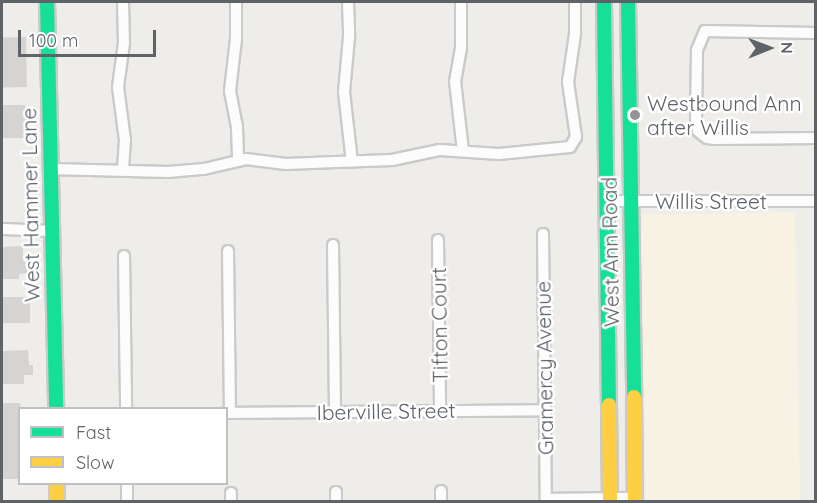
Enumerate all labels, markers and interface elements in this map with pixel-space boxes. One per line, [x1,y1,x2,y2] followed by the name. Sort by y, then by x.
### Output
[21,18,159,56] scale bar
[739,18,799,78] north arrow
[29,29,78,52] text: 100 m
[777,42,797,54] text: N
[647,90,802,140] place label: Westbound Ann after Willis
[16,108,44,302] street label: West Hammer Lane
[628,108,642,122] marker: Westbound Ann after Willis
[596,177,624,327] street label: West Ann Road
[655,188,767,214] street label: Willis Street
[425,267,453,383] street label: Tifton Court
[530,281,558,455] street label: Gramercy Avenue
[316,397,456,425] street label: Iberville Street
[18,407,228,485] legend
[76,421,111,444] text: Fast
[76,451,114,474] text: Slow

